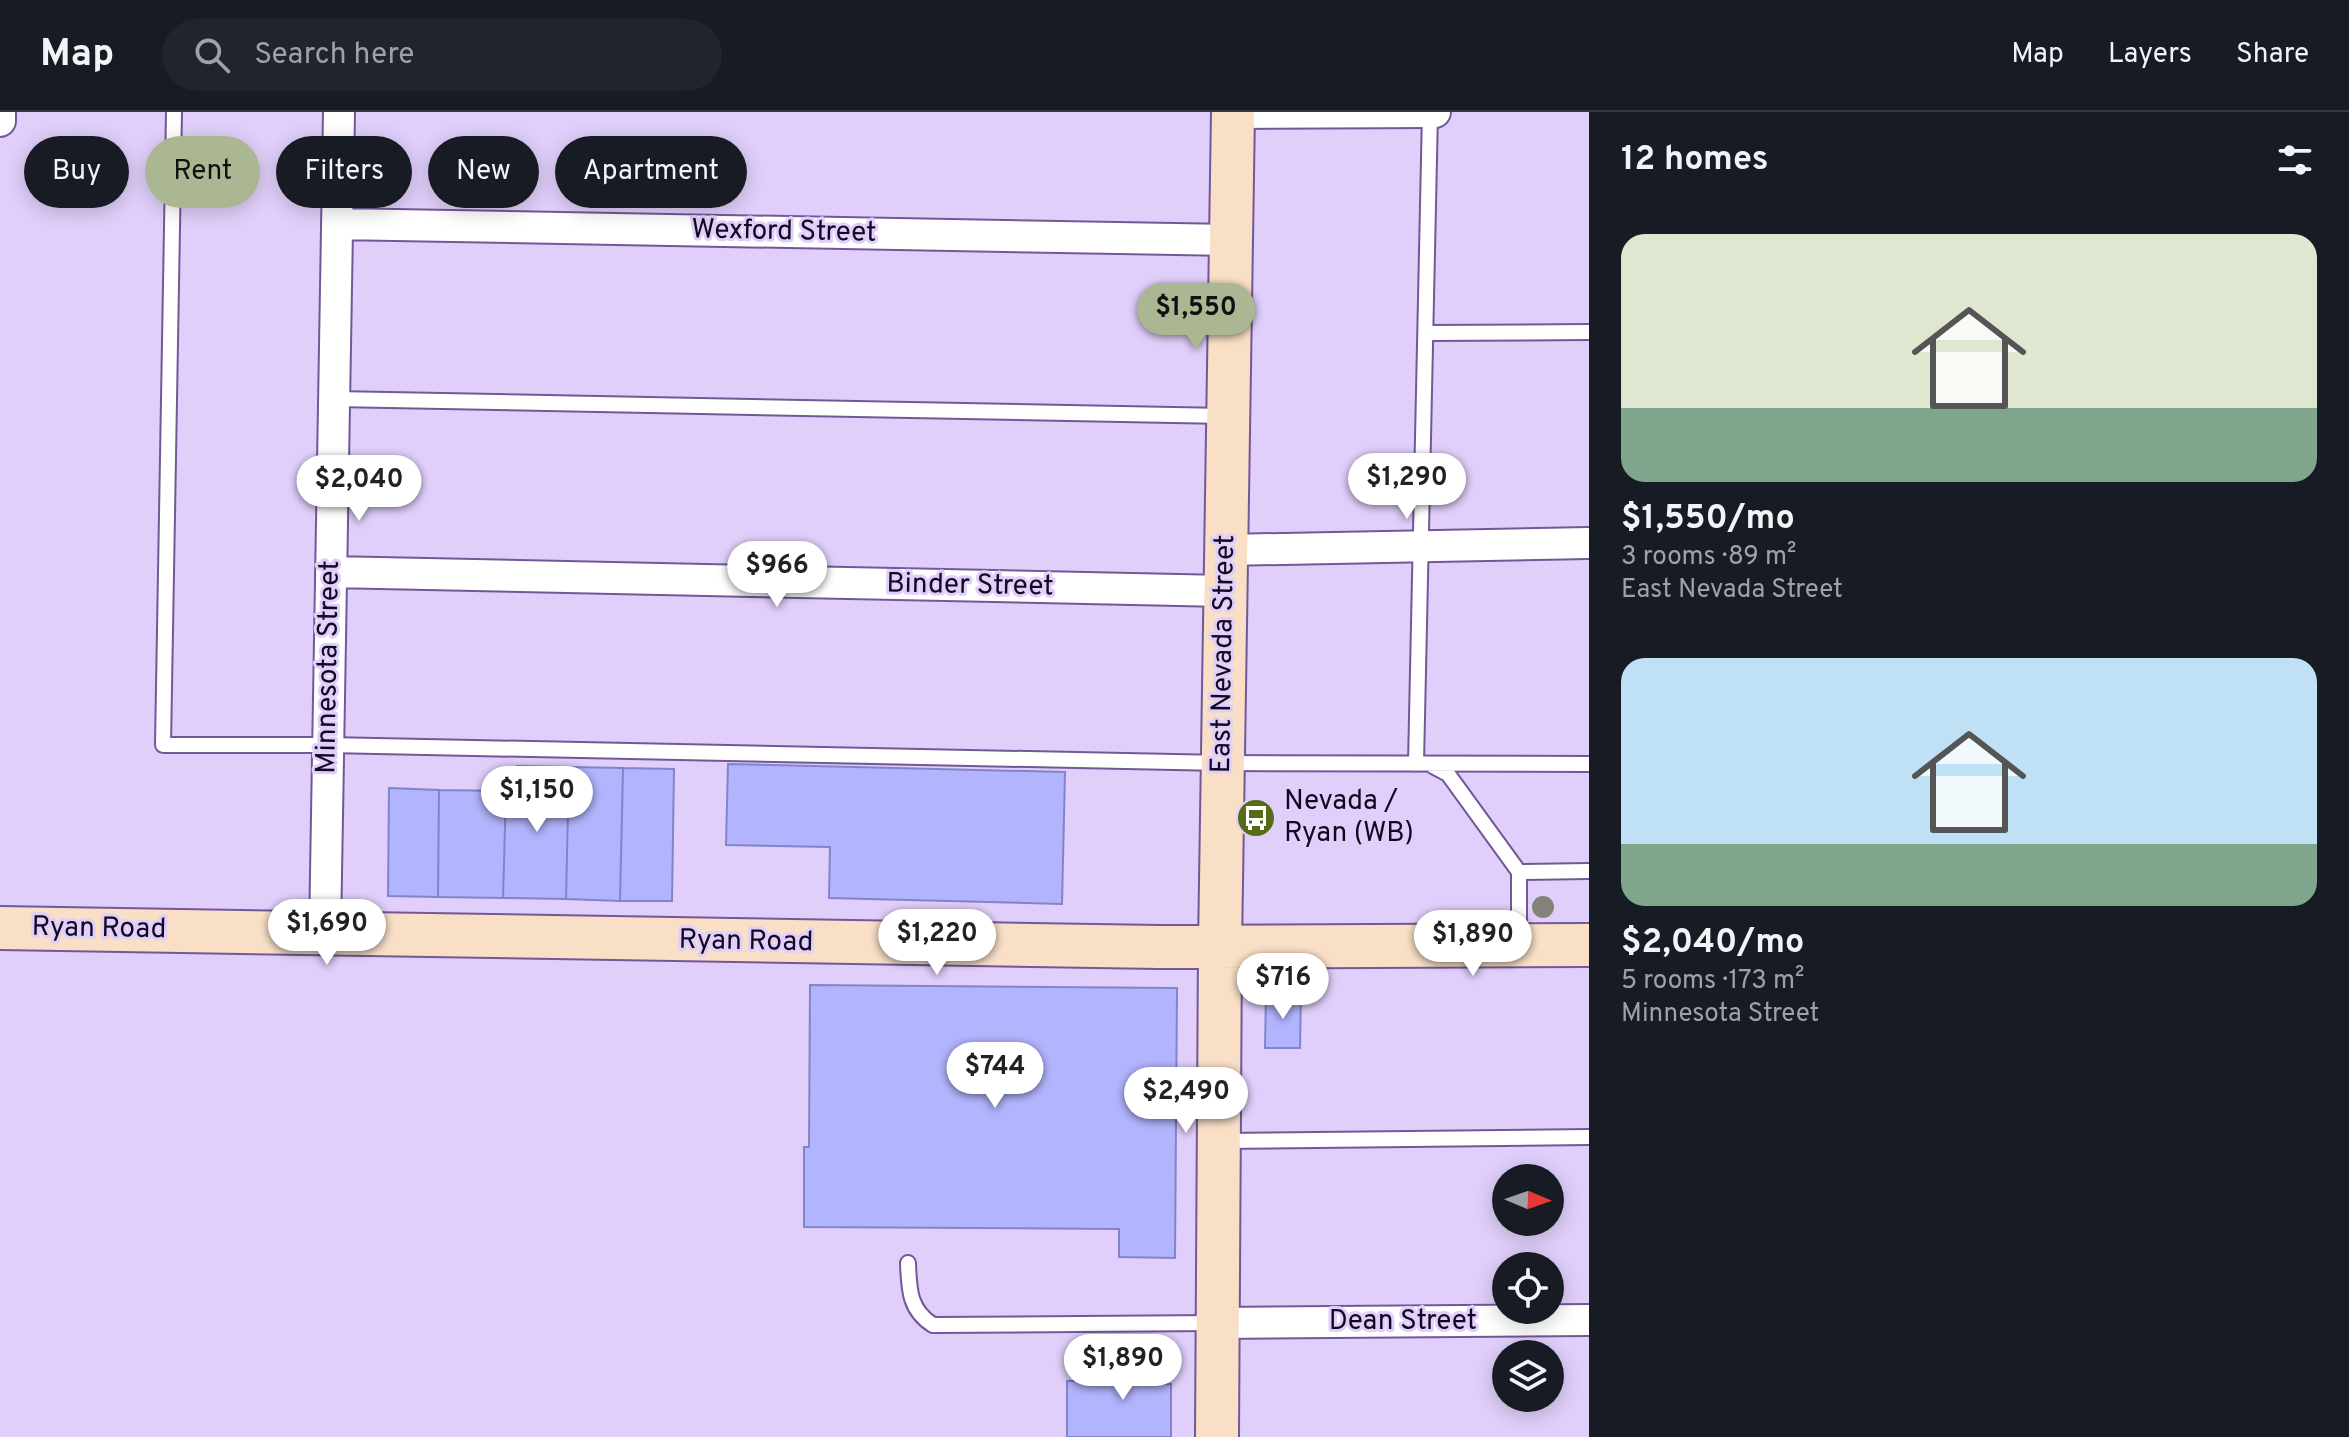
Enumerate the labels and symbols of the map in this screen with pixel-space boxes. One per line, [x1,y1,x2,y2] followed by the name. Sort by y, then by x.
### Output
[691,212,877,252] street label: Wexford Street
[1131,283,1261,351] pin: $1,550
[1342,453,1472,521] pin: $1,290
[294,455,424,523] pin: $2,040
[1204,534,1244,774] street label: East Nevada Street
[730,541,824,609] pin: $966
[309,560,349,774] street label: Minnesota Street
[886,567,1054,605] street label: Binder Street
[472,766,602,834] pin: $1,150
[1284,784,1414,852] place label: Nevada / Ryan (WB)
[1235,797,1277,839] bus stop icon: Nevada / Ryan (WB)
[262,899,392,967] pin: $1,690
[872,909,1002,977] pin: $1,220
[31,910,167,948] street label: Ryan Road
[1408,910,1538,978] pin: $1,890
[678,923,814,961] street label: Ryan Road
[1236,953,1330,1021] pin: $716
[948,1042,1042,1110] pin: $744
[1121,1067,1251,1135] pin: $2,490
[1492,1164,1564,1236] north arrow
[1329,1304,1477,1340] street label: Dean Street
[1058,1334,1188,1402] pin: $1,890

